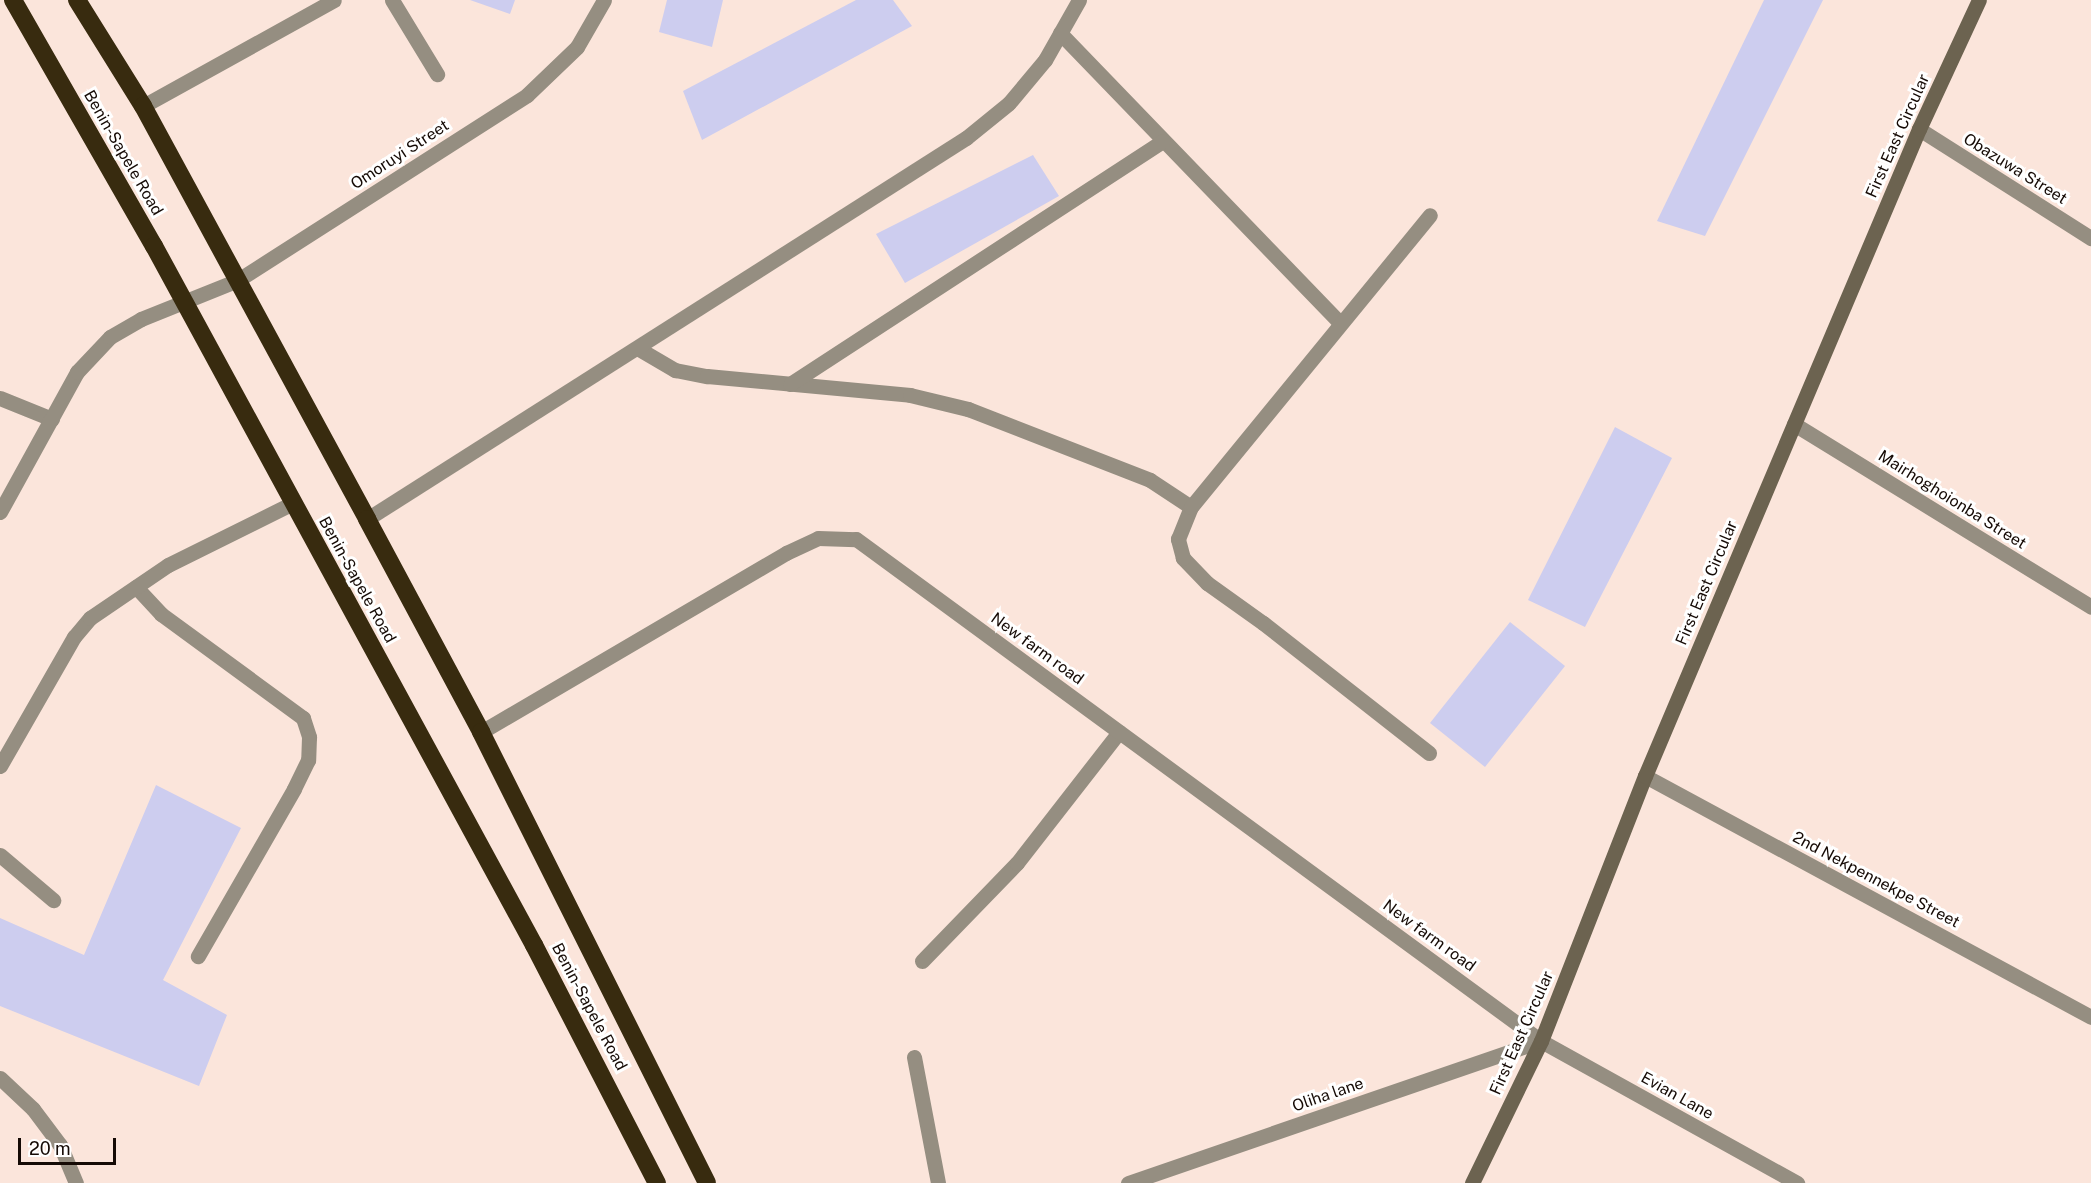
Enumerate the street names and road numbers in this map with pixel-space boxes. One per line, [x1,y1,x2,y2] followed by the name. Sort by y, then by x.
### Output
[1862,71,1934,201] street label: First East Circular
[79,87,167,219] street label: Benin-Sapele Road
[347,116,453,194] street label: Omoruyi Street
[1960,129,2070,209] street label: Obazuwa Street
[1874,447,2030,553] street label: Mairhoghoionba Street
[314,513,400,647] street label: Benin-Sapele Road
[1672,518,1742,648] street label: First East Circular
[987,609,1087,689] street label: New farm road
[1789,828,1963,932] street label: 2nd Nekpennekpe Street
[1379,896,1479,976] street label: New farm road
[547,940,631,1074] street label: Benin-Sapele Road
[1486,968,1558,1098] street label: First East Circular
[1637,1068,1717,1124] street label: Evian Lane
[1290,1074,1366,1116] street label: Oliha lane

